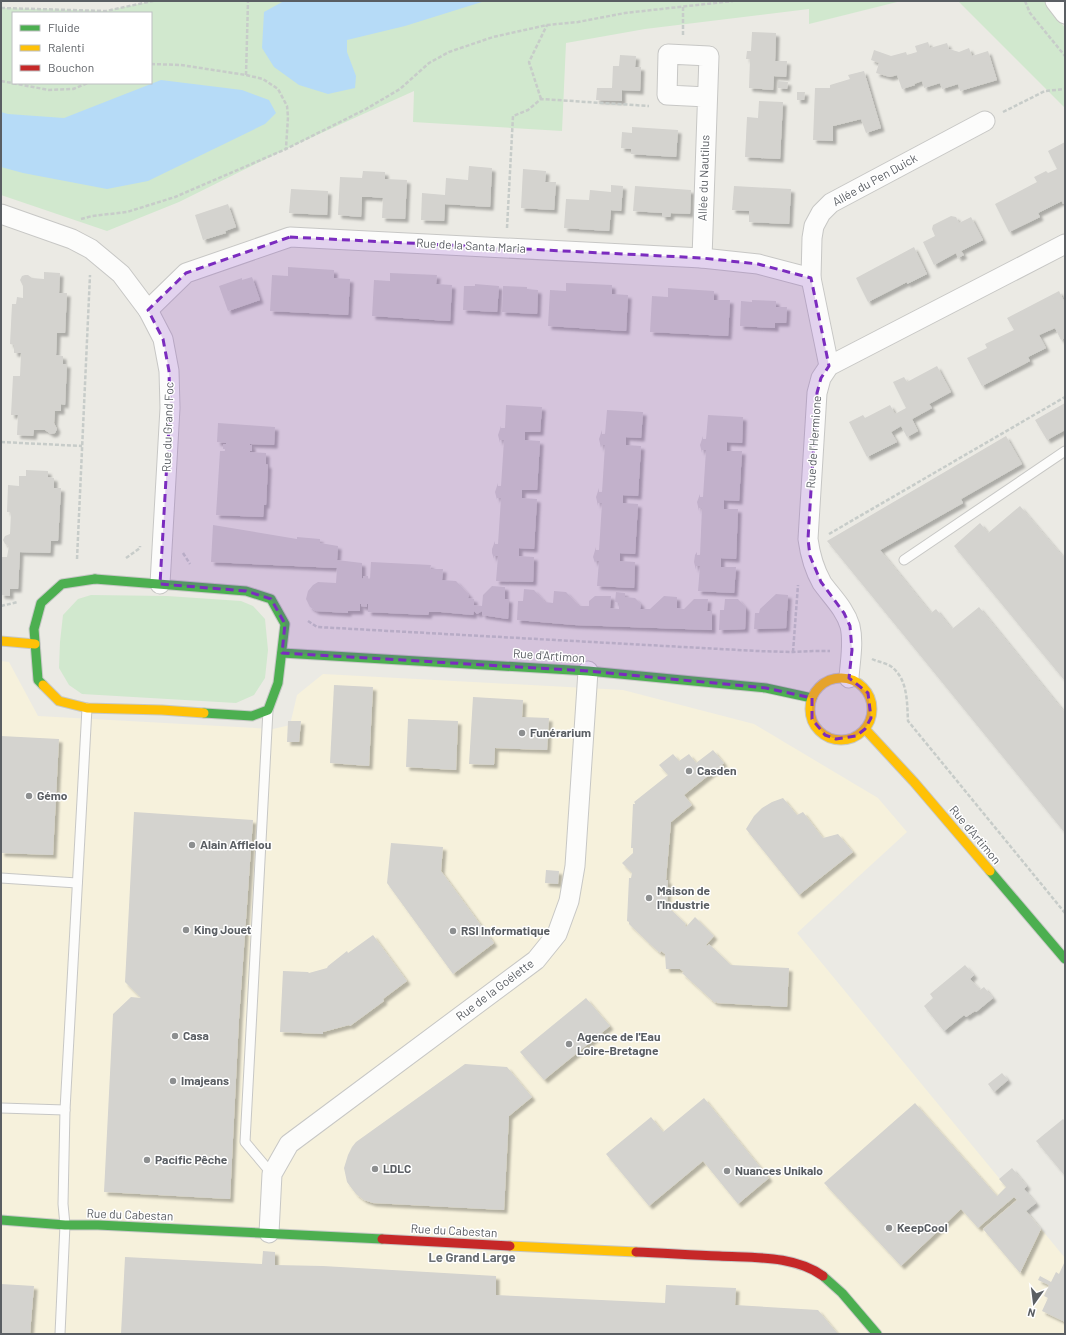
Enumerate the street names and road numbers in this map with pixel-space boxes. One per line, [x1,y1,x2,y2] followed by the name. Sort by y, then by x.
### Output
[694,134,712,221] street label: Allée du Nautilus
[830,150,919,208] street label: Allée du Pen Duick
[416,235,526,255] street label: Rue de la Santa Maria
[158,382,176,472] street label: Rue du Grand Foc
[803,395,823,489] street label: Rue de l'Hermione
[513,646,586,664] street label: Rue d'Artimon
[947,802,1004,866] street label: Rue d'Artimon
[453,955,536,1023] street label: Rue de la Goélette
[86,1205,174,1223] street label: Rue du Cabestan
[410,1221,498,1239] street label: Rue du Cabestan

